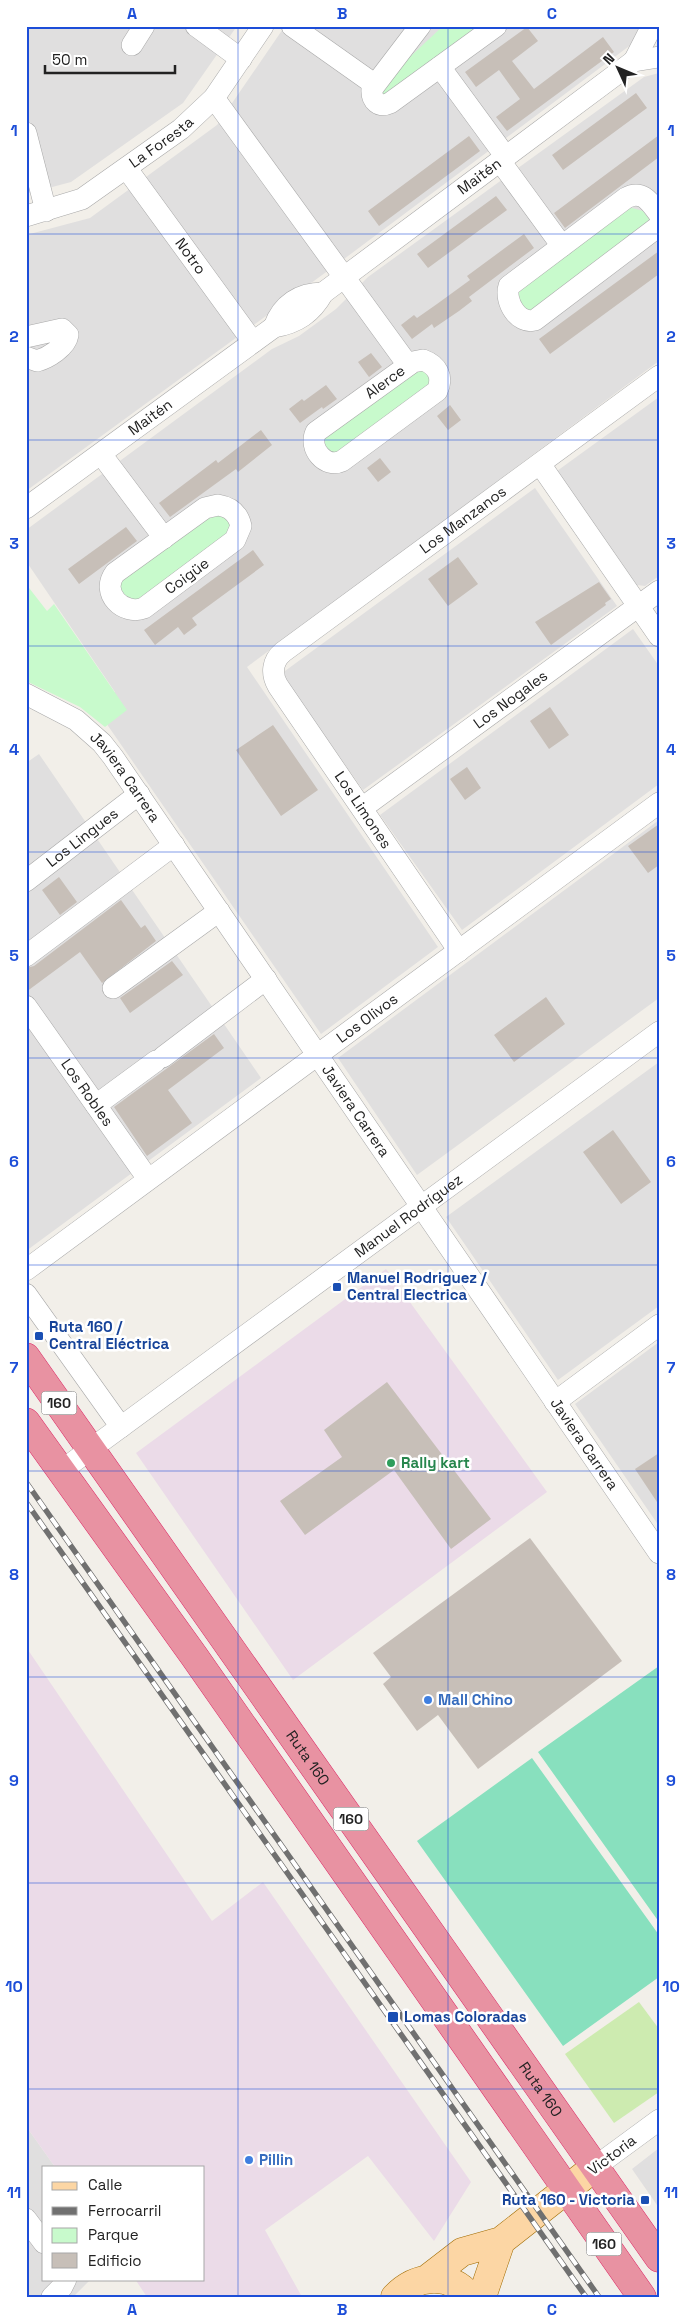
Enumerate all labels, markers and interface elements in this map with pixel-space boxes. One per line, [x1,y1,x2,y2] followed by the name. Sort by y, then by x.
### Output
[127,3,137,24] text: A
[337,3,347,24] text: B
[547,3,557,24] text: C
[45,42,175,74] scale bar
[592,42,642,92] north arrow
[599,49,618,69] text: N
[52,50,87,69] text: 50 m
[125,112,198,172] street label: La Foresta
[10,120,18,141] text: 1
[667,120,675,141] text: 1
[453,153,505,199] street label: Maitén
[171,234,211,278] street label: Notro
[9,326,19,347] text: 2
[666,326,676,347] text: 2
[361,361,409,403] street label: Alerce
[124,394,176,439] street label: Maitén
[416,481,510,558] street label: Los Manzanos
[9,533,19,554] text: 3
[666,533,676,554] text: 3
[161,553,213,598] street label: Coigüe
[469,666,551,732] street label: Los Nogales
[86,727,165,826] street label: Javiera Carrera
[9,739,19,760] text: 4
[666,739,676,760] text: 4
[331,767,396,852] street label: Los Limones
[42,804,122,871] street label: Los Lingues
[9,945,19,966] text: 5
[666,945,676,966] text: 5
[332,989,401,1047] street label: Los Olivos
[57,1055,118,1130] street label: Los Robles
[318,1061,395,1161] street label: Javiera Carrera
[9,1151,19,1172] text: 6
[666,1151,676,1172] text: 6
[350,1170,466,1261] street label: Manuel Rodríguez
[347,1268,488,1304] place label: Manuel Rodriguez / Central Electrica
[331,1281,343,1293] marker: Manuel Rodriguez / Central Electrica
[49,1317,169,1353] place label: Ruta 160 / Central Eléctrica
[33,1330,45,1342] marker: Ruta 160 / Central Eléctrica
[10,1357,19,1378] text: 7
[667,1357,676,1378] text: 7
[42,1392,76,1415] road number: 160
[546,1394,623,1494] street label: Javiera Carrera
[401,1453,470,1472] place label: Rally kart
[385,1457,397,1469] marker: Rally kart
[9,1564,19,1585] text: 8
[666,1564,676,1585] text: 8
[438,1690,513,1709] place label: Mall Chino
[422,1694,434,1706] marker: Mall Chino
[282,1726,334,1789] street label: Ruta 160
[9,1770,19,1791] text: 9
[666,1770,676,1791] text: 9
[334,1808,368,1830] road number: 160
[5,1976,23,1997] text: 10
[662,1976,680,1997] text: 10
[404,2007,527,2026] place label: Lomas Coloradas
[386,2010,400,2024] marker: Lomas Coloradas
[515,2058,567,2120] street label: Ruta 160
[584,2130,640,2179] street label: Victoria
[259,2150,293,2169] place label: Pillin
[243,2154,255,2166] marker: Pillin
[42,2166,205,2280] legend
[88,2175,123,2194] text: Calle
[7,2182,21,2203] text: 11
[664,2182,678,2203] text: 11
[502,2190,635,2209] place label: Ruta 160 - Victoria
[639,2194,651,2206] marker: Ruta 160 - Victoria
[88,2201,161,2220] text: Ferrocarril
[88,2225,139,2244] text: Parque
[586,2232,622,2256] road number: 160
[88,2251,142,2270] text: Edificio
[127,2299,137,2320] text: A
[337,2299,347,2320] text: B
[547,2299,557,2320] text: C

